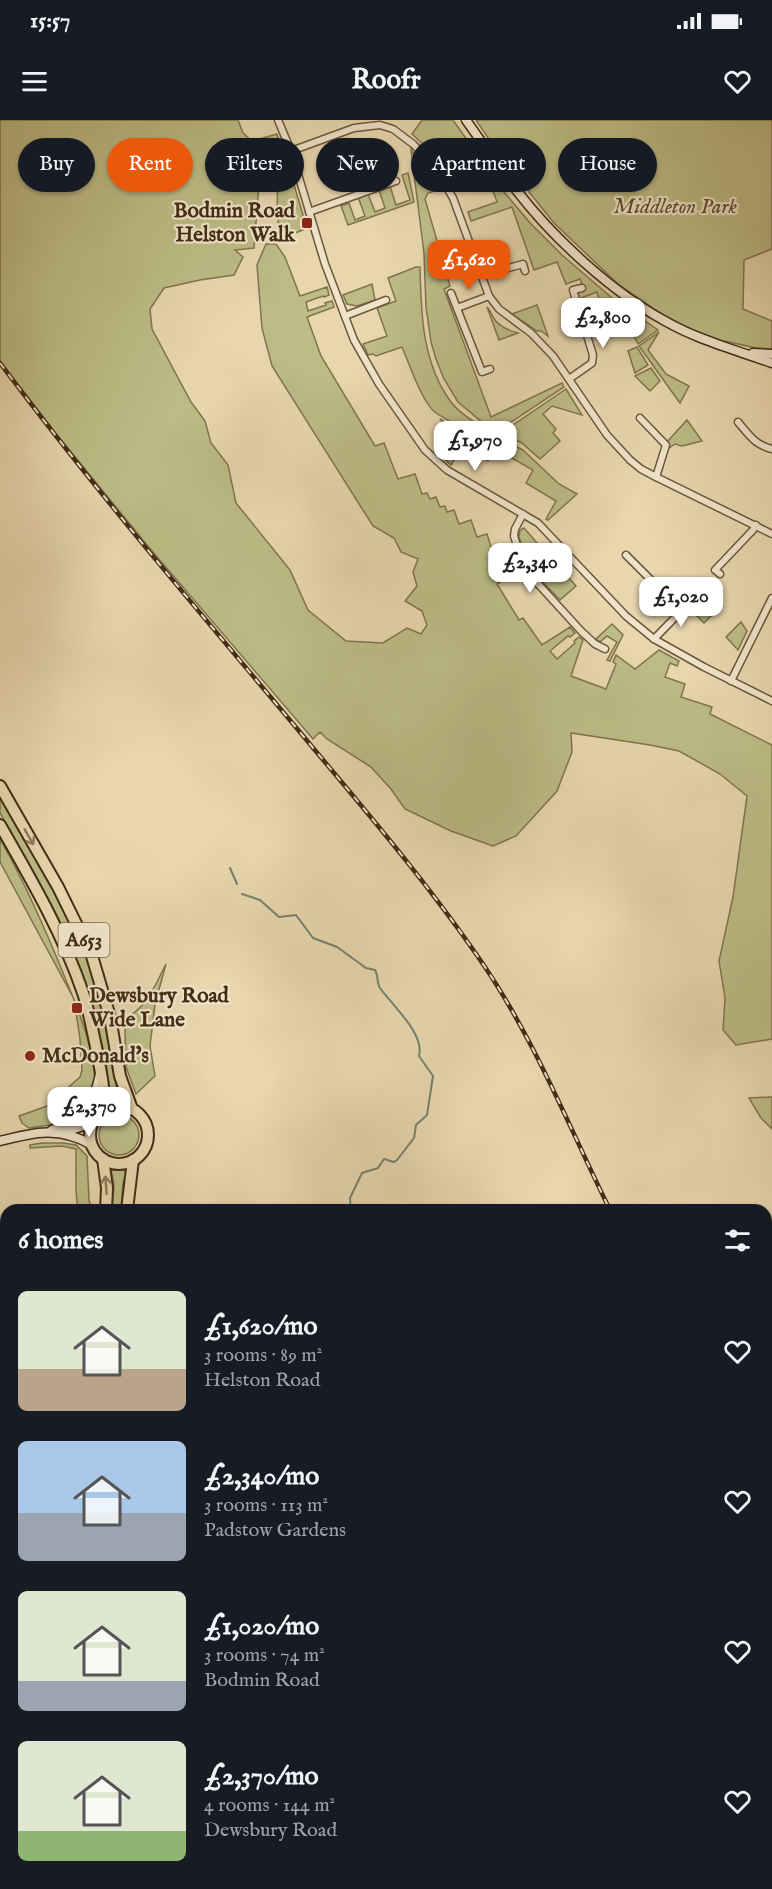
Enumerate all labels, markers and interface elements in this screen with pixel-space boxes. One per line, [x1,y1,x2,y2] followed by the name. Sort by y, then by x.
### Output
[30,7,70,35] text: 15:57
[351,64,421,98] text: Roofr
[18,65,51,98] icon: menu
[721,65,754,98] icon: heart
[18,138,95,192] chip: Buy
[107,138,193,192] chip: Rent
[205,138,304,192] chip: Filters
[316,138,399,192] chip: New
[411,138,546,192] chip: Apartment
[558,138,657,192] chip: House
[613,194,737,221] park label: Middleton Park
[174,198,296,249] place label: Bodmin Road Helston Walk
[300,216,314,230] marker: Bodmin Road Helston Walk
[420,240,518,291] pin: £1,620
[442,247,496,272] text: £1,620
[554,298,652,349] pin: £2,800
[575,305,631,330] text: £2,800
[426,421,524,472] pin: £1,970
[448,428,502,453] text: £1,970
[481,543,579,594] pin: £2,340
[502,550,558,575] text: £2,340
[632,577,730,628] pin: £1,020
[653,584,709,609] text: £1,020
[23,828,35,845] one-way arrow
[58,923,110,957] road number: A653
[88,983,230,1034] place label: Dewsbury Road Wide Lane
[70,1001,84,1015] marker: Dewsbury Road Wide Lane
[42,1043,149,1070] place label: McDonald's
[23,1049,37,1063] marker: McDonald's
[40,1087,138,1138] pin: £2,370
[61,1094,117,1119] text: £2,370
[100,1175,111,1195] one-way arrow
[18,1224,103,1257] text: 6 homes
[721,1224,754,1257] icon: filters
[204,1310,317,1343] text: £1,620/mo
[66,1315,138,1387] icon: home
[721,1335,754,1368] icon: heart
[204,1343,322,1368] text: 3 rooms · 89 m²
[204,1368,320,1393] text: Helston Road
[204,1460,319,1493] text: £2,340/mo
[66,1465,138,1537] icon: home
[721,1485,754,1518] icon: heart
[204,1493,328,1518] text: 3 rooms · 113 m²
[204,1518,346,1543] text: Padstow Gardens
[204,1610,319,1643] text: £1,020/mo
[66,1615,138,1687] icon: home
[721,1635,754,1668] icon: heart
[204,1643,325,1668] text: 3 rooms · 74 m²
[204,1668,320,1693] text: Bodmin Road
[204,1760,319,1793] text: £2,370/mo
[66,1765,138,1837] icon: home
[721,1785,754,1818] icon: heart
[204,1793,335,1818] text: 4 rooms · 144 m²
[204,1818,337,1843] text: Dewsbury Road

